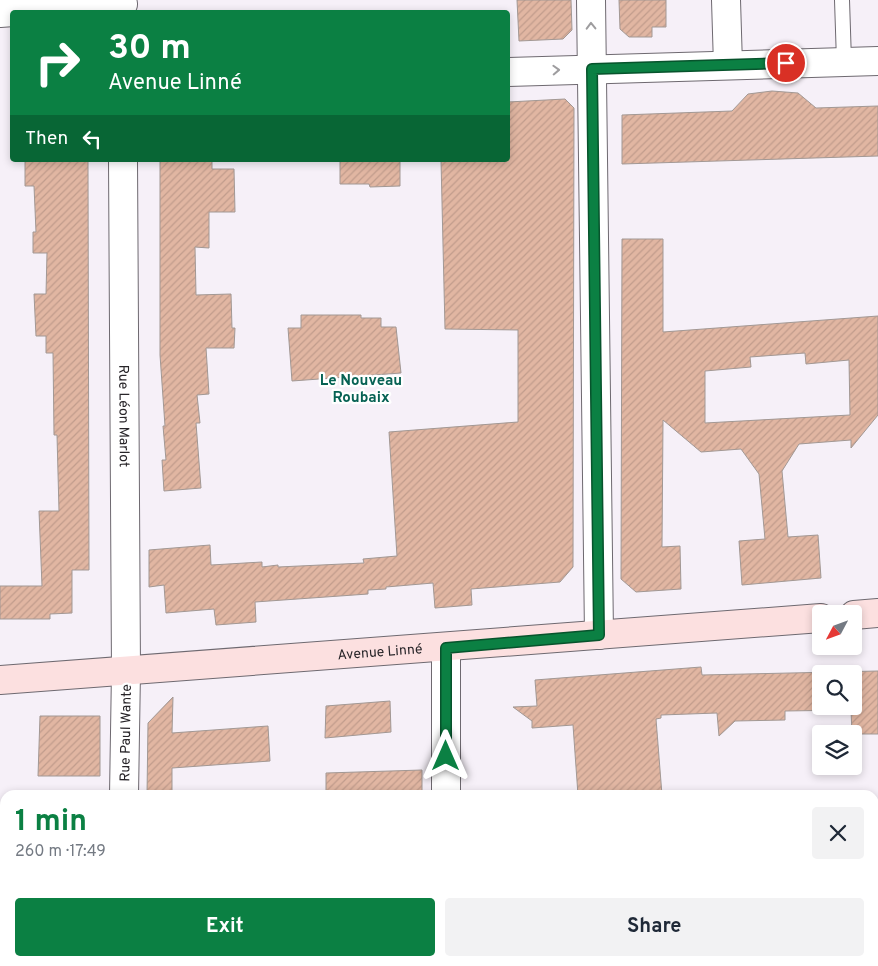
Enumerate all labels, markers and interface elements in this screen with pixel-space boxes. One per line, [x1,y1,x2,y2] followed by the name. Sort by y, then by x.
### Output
[586,22,596,30] one-way arrow
[108,27,191,71] text: 30 m
[25,30,90,95] icon: right
[765,42,807,84] pin
[772,49,800,77] icon: arrive
[552,65,560,76] one-way arrow
[108,70,242,97] text: Avenue Linné
[78,125,106,153] icon: left
[25,127,68,151] text: Then
[114,365,132,467] street label: Rue Léon Marlot
[320,372,402,408] district label: Le Nouveau Roubaix
[812,605,862,655] north arrow
[812,605,862,775] map controls
[337,641,423,664] street label: Avenue Linné
[812,665,862,715] button: search
[117,684,136,782] street label: Rue Paul Wante
[812,725,862,775] button: layers
[419,729,471,781] position arrow
[15,804,87,841] text: 1 min
[812,807,864,859] button: close
[15,842,106,862] text: 260 m · 17:49
[15,898,435,956] button: Exit
[445,898,864,956] button: Share

